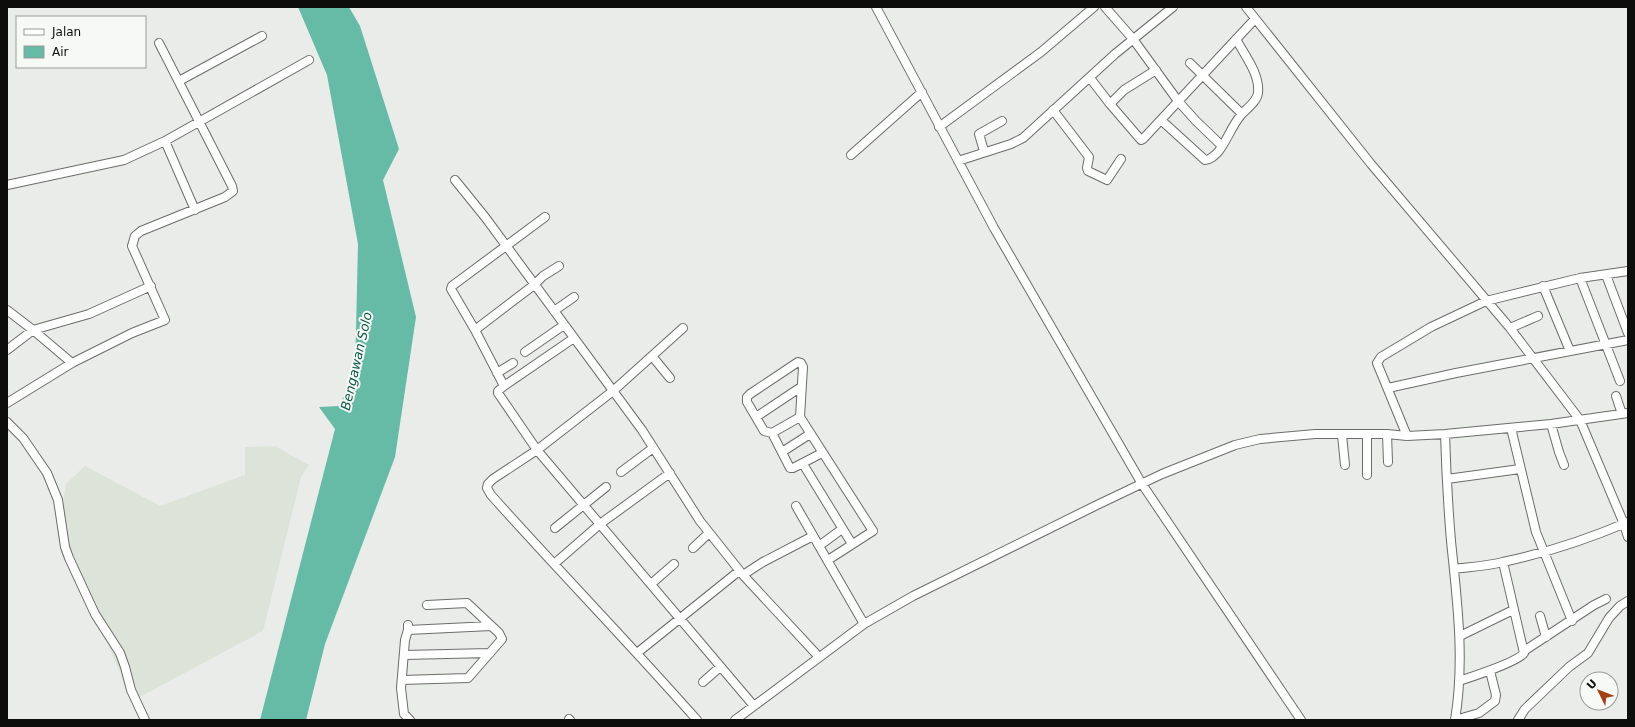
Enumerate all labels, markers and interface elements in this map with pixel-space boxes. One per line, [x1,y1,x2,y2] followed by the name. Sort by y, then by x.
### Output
[16,16,146,68] legend
[51,25,81,39] text: Jalan
[52,45,69,59] text: Air
[338,311,375,412] water label: Bengawan Solo
[1579,671,1619,711] north arrow
[1584,677,1600,692] text: U

